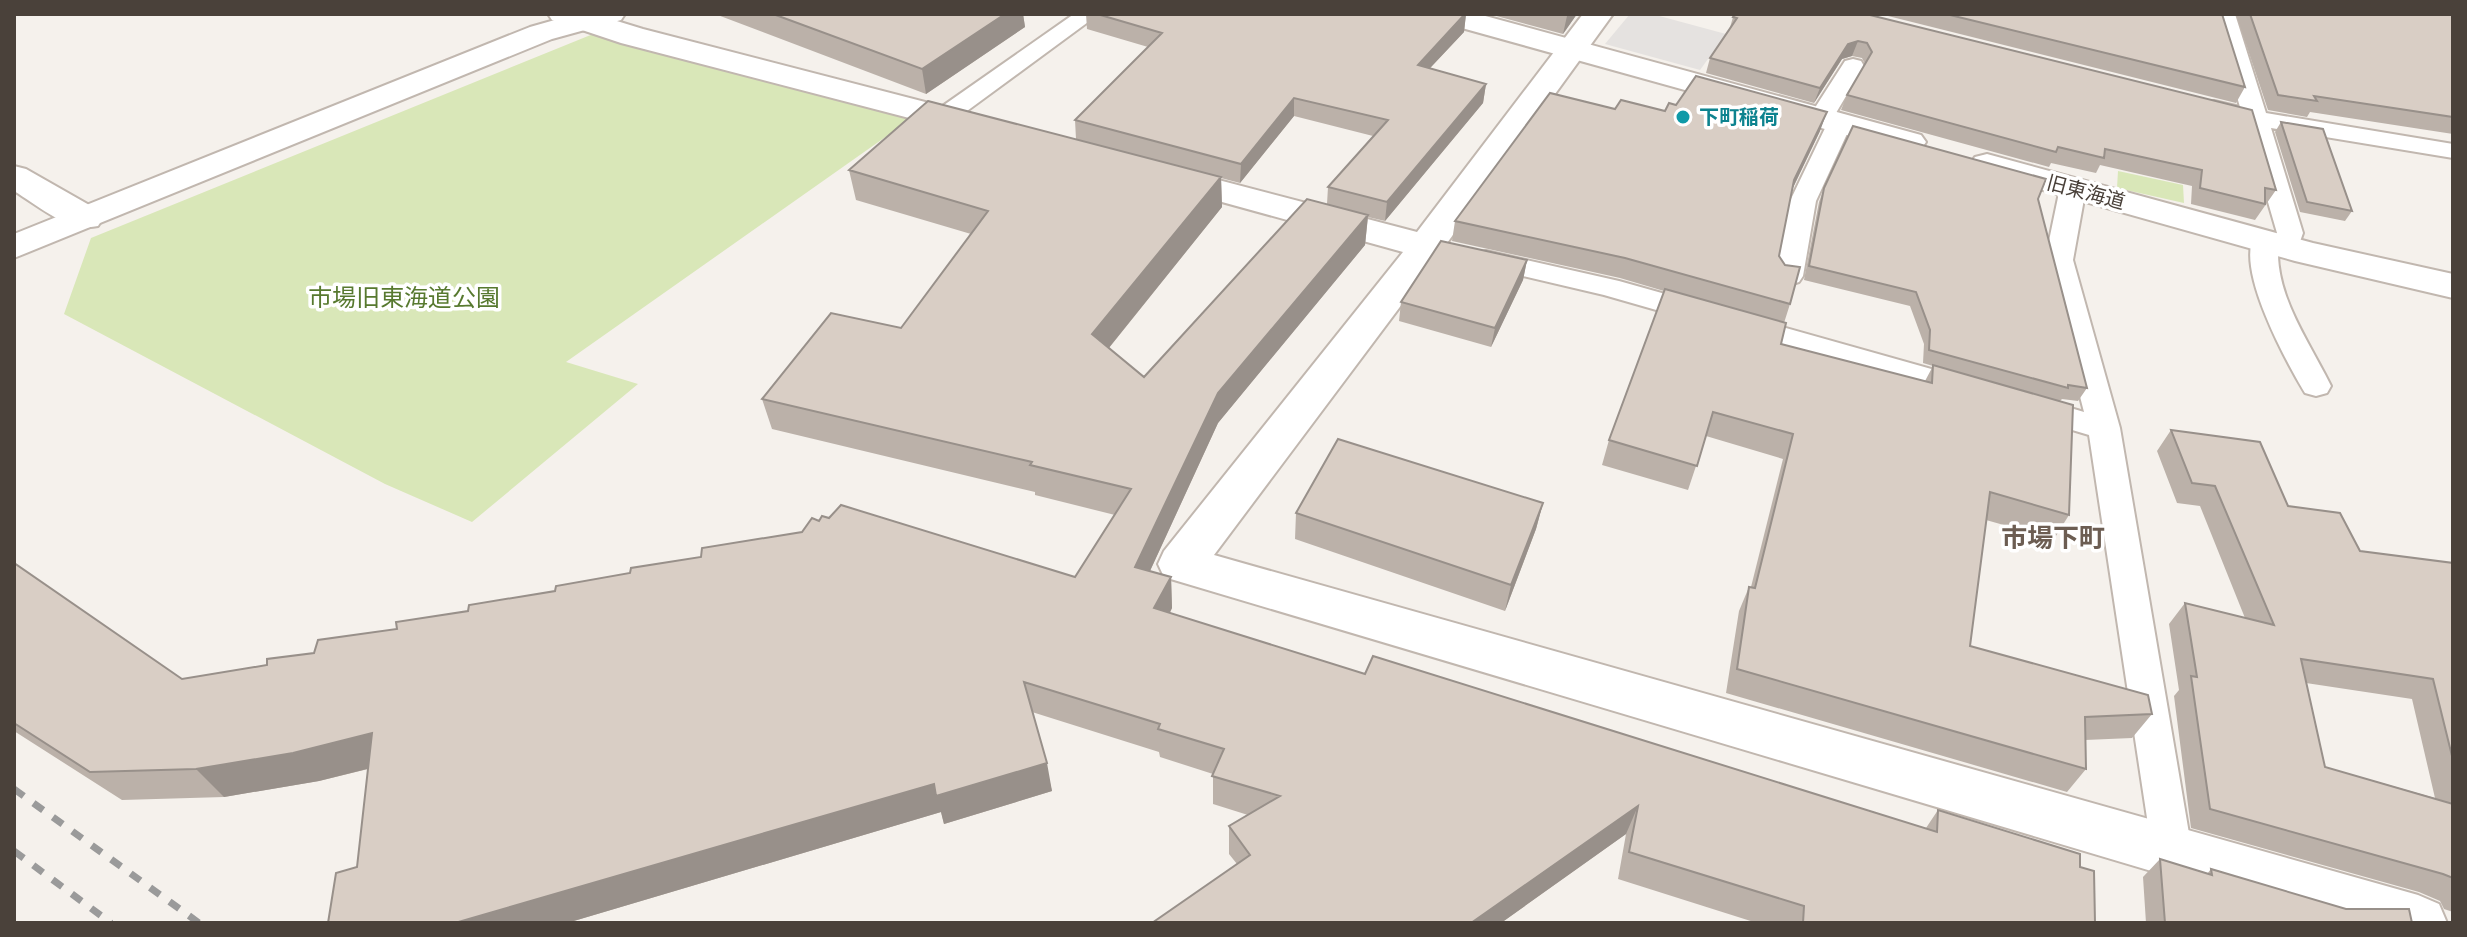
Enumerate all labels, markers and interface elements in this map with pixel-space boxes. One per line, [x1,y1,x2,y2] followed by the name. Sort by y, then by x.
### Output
[1699,104,1779,130] place label: 下町稲荷
[1674,108,1692,126] marker: 下町稲荷
[2044,169,2128,215] street label: 旧東海道
[308,282,500,313] park label: 市場旧東海道公園
[2001,521,2105,554] district label: 市場下町

